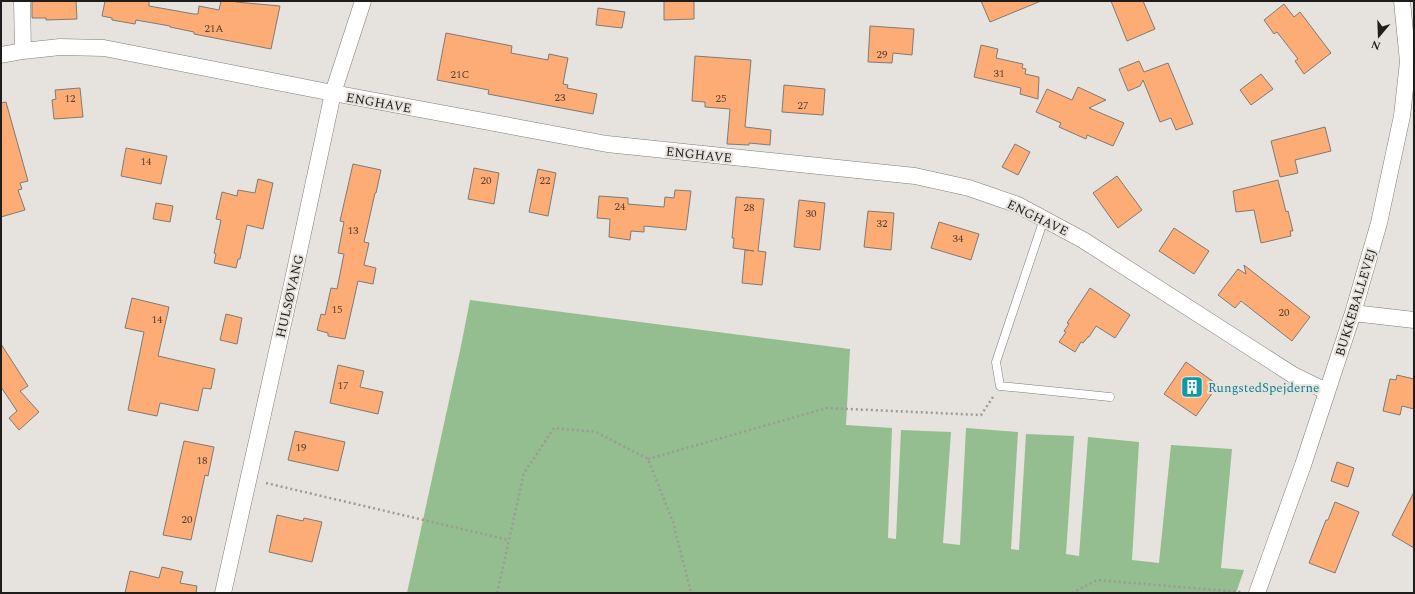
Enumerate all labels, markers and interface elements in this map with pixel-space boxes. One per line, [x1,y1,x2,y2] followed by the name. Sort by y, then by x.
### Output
[1359,16,1399,56] north arrow
[204,20,224,37] house number: 21A
[1369,35,1383,54] text: N
[877,46,888,63] house number: 29
[994,65,1005,82] house number: 31
[451,66,470,83] house number: 21C
[344,87,413,119] street label: ENGHAVE
[555,89,566,106] house number: 23
[65,90,76,107] house number: 12
[716,90,727,107] house number: 25
[798,97,809,114] house number: 27
[665,142,733,168] street label: ENGHAVE
[141,153,152,170] house number: 14
[481,172,492,189] house number: 20
[540,172,551,189] house number: 22
[1003,194,1072,241] street label: ENGHAVE
[615,198,626,215] house number: 24
[744,199,755,216] house number: 28
[806,205,817,222] house number: 30
[877,215,888,232] house number: 32
[348,222,359,239] house number: 13
[953,230,964,247] house number: 34
[1330,246,1382,359] street label: BUKKEBALLEVEJ
[271,253,309,340] street label: HULSØVANG
[332,301,343,318] house number: 15
[1279,304,1290,321] house number: 20
[152,311,163,328] house number: 14
[1179,374,1205,400] building icon: RungstedSpejderne
[338,377,349,394] house number: 17
[1208,378,1319,398] place label: RungstedSpejderne
[296,439,307,456] house number: 19
[197,452,208,469] house number: 18
[182,511,193,528] house number: 20

